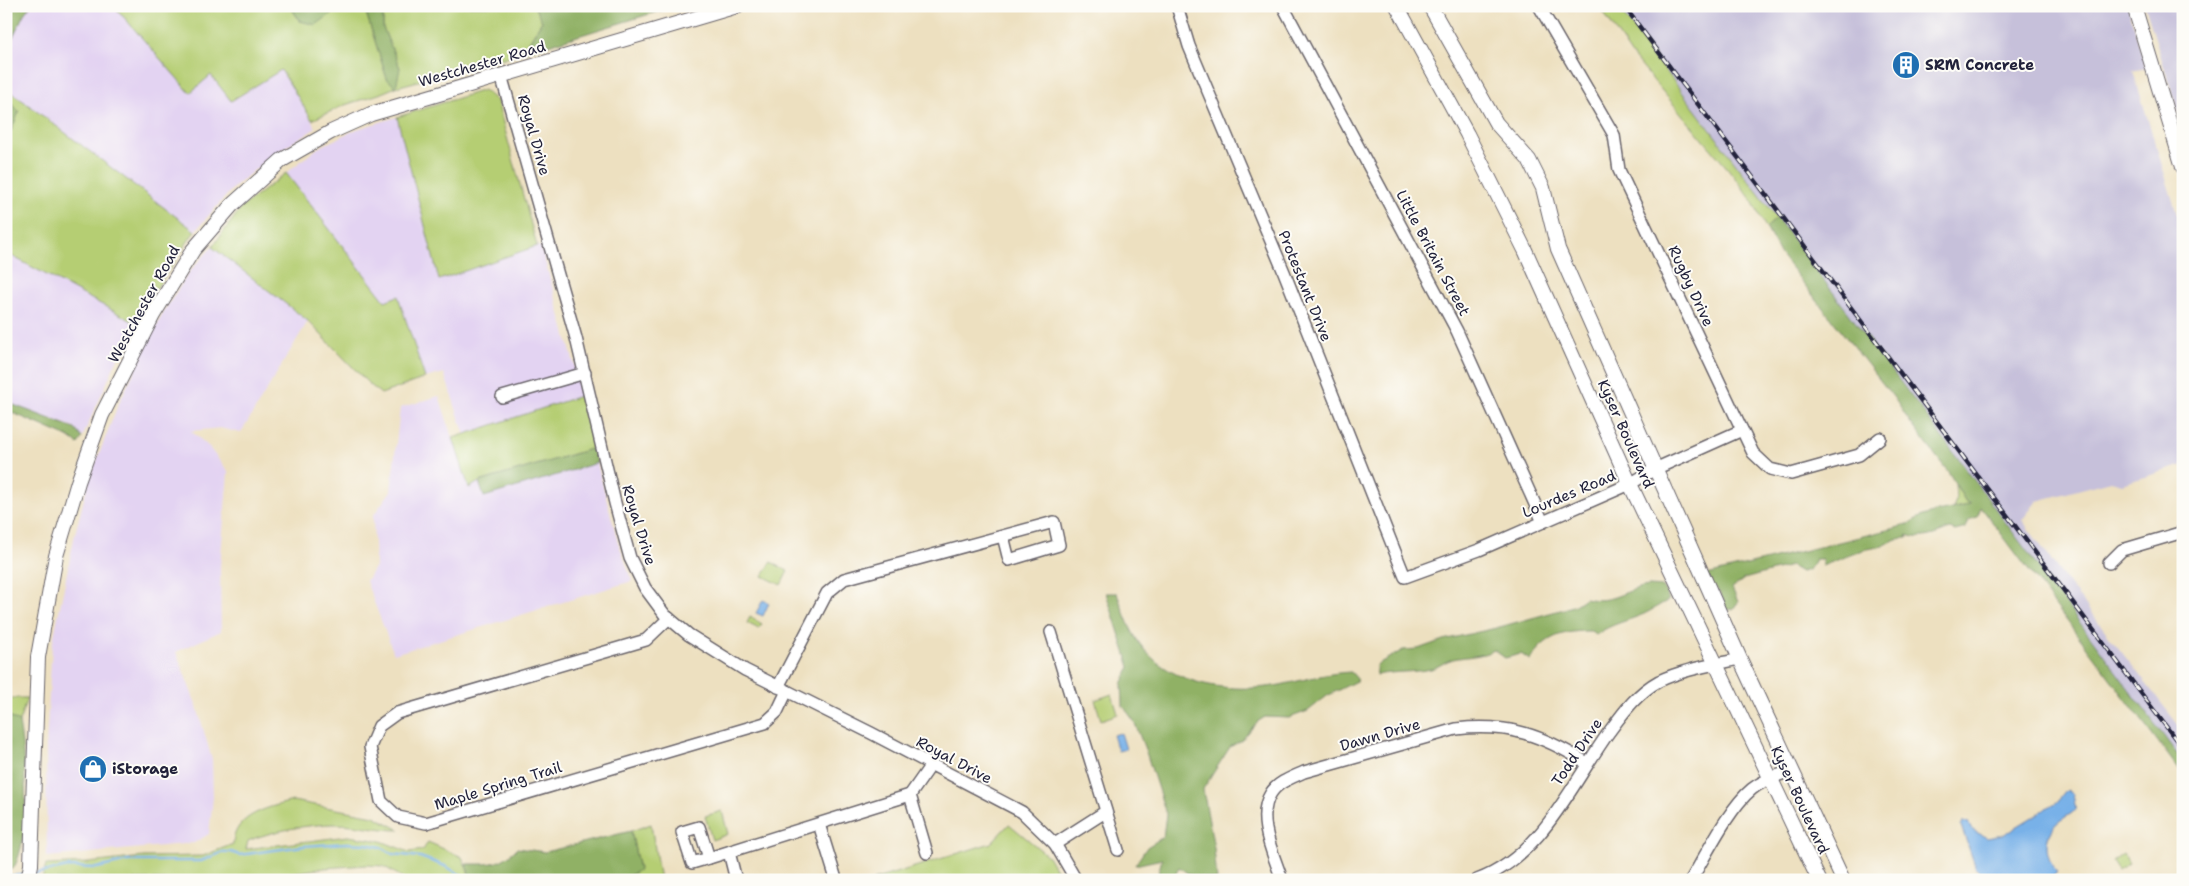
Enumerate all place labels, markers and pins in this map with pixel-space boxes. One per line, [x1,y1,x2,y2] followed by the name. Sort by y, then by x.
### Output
[1891,50,1921,80] building icon: SRM Concrete
[1925,55,2034,75] place label: SRM Concrete
[78,754,108,784] shop icon: iStorage
[112,759,178,779] place label: iStorage

